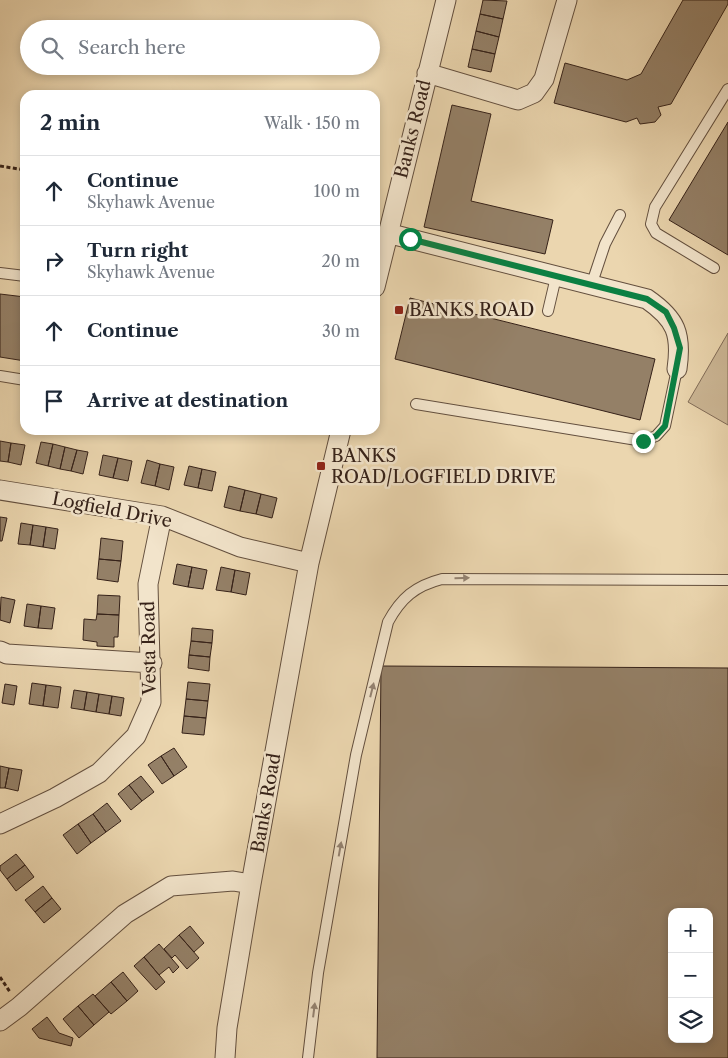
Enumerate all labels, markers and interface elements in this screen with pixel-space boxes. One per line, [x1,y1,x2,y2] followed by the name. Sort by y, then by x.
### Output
[20,20,380,75] search box
[38,34,66,62] icon: search
[78,36,186,59] text: Search here
[390,77,436,181] street label: Banks Road
[40,110,100,135] text: 2 min
[264,113,360,133] text: Walk · 150 m
[87,169,179,192] text: Continue
[40,177,68,205] icon: ahead
[314,181,360,201] text: 100 m
[87,192,215,212] text: Skyhawk Avenue
[399,228,422,251] route start
[87,239,188,262] text: Turn right
[40,247,68,275] icon: right
[321,251,360,271] text: 20 m
[87,262,215,282] text: Skyhawk Avenue
[409,299,534,321] place label: BANKS ROAD
[393,304,405,316] marker: BANKS ROAD
[40,317,68,345] icon: ahead
[87,319,179,342] text: Continue
[322,321,360,341] text: 30 m
[40,387,68,415] icon: arrive
[87,389,288,412] text: Arrive at destination
[632,430,655,453] route end
[331,445,556,488] place label: BANKS ROAD/LOGFIELD DRIVE
[315,460,327,472] marker: BANKS ROAD/LOGFIELD DRIVE
[50,488,174,532] street label: Logfield Drive
[455,573,471,581] one-way arrow
[137,601,161,696] street label: Vesta Road
[368,682,376,697] one-way arrow
[246,751,286,855] street label: Banks Road
[336,841,344,857] one-way arrow
[668,908,713,1043] map controls
[668,908,713,953] button: +
[668,953,713,998] button: −
[668,998,713,1043] button: layers
[310,1001,318,1017] one-way arrow

